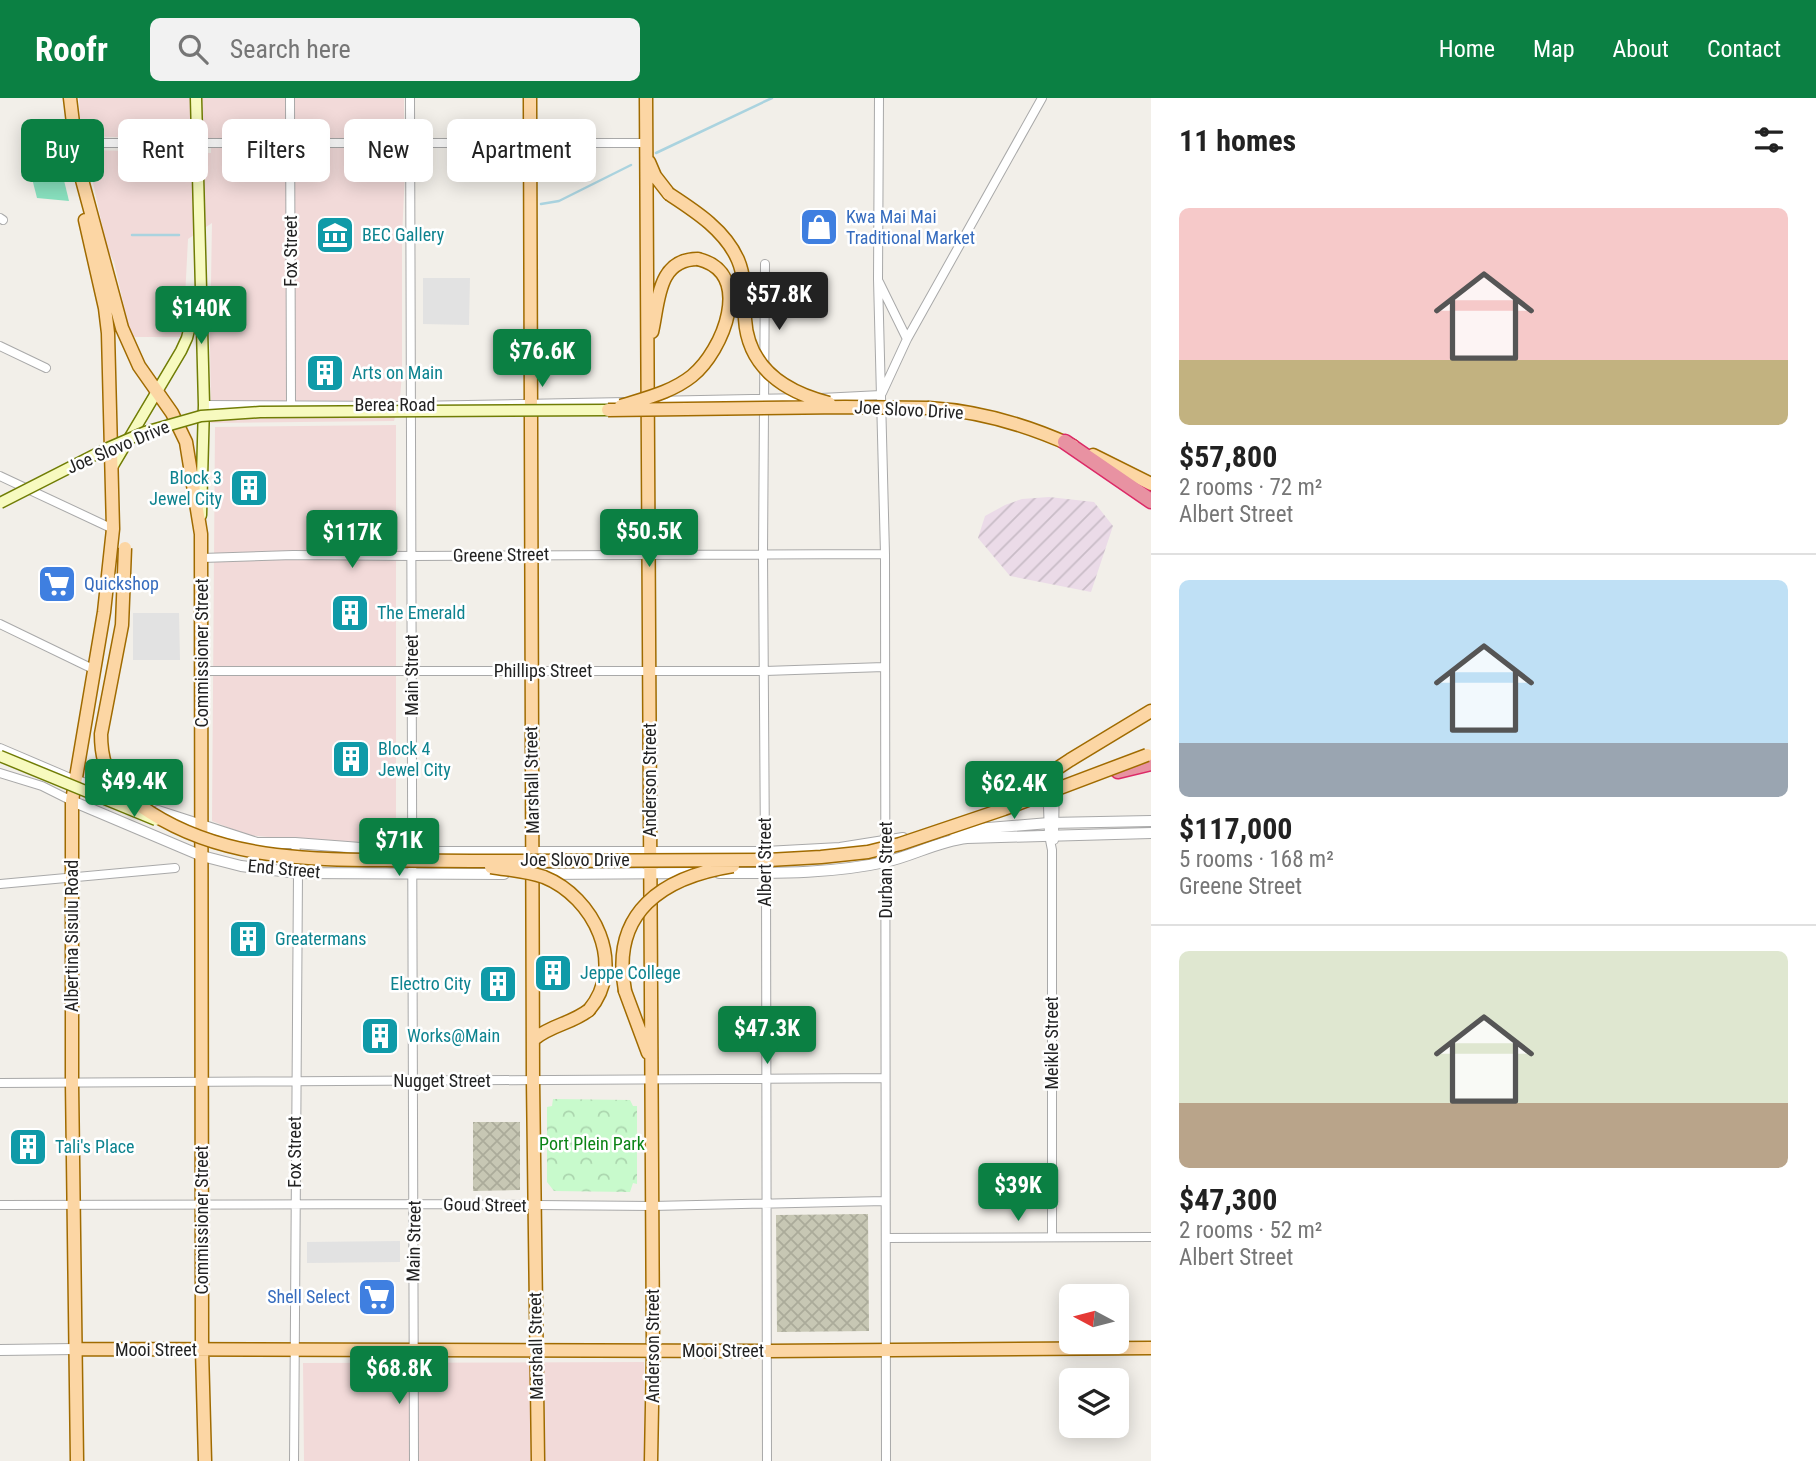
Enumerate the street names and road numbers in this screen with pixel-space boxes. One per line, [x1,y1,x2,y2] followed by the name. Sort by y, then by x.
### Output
[280,215,301,287] street label: Fox Street
[355,394,435,415] street label: Berea Road
[854,396,964,423] street label: Joe Slovo Drive
[63,416,172,478] street label: Joe Slovo Drive
[453,543,549,566] street label: Greene Street
[191,578,212,728] street label: Commissioner Street
[401,634,422,716] street label: Main Street
[494,660,592,681] street label: Phillips Street
[639,723,660,837] street label: Anderson Street
[520,726,543,834] street label: Marshall Street
[754,817,775,907] street label: Albert Street
[875,822,896,919] street label: Durban Street
[520,849,630,870] street label: Joe Slovo Drive
[247,855,321,882] street label: End Street
[61,860,82,1012] street label: Albertina Sisulu Road
[1041,996,1062,1090] street label: Meikle Street
[393,1070,491,1091] street label: Nugget Street
[284,1116,305,1188] street label: Fox Street
[191,1145,212,1295] street label: Commissioner Street
[443,1193,527,1216] street label: Goud Street
[402,1200,425,1282] street label: Main Street
[642,1289,663,1403] street label: Anderson Street
[524,1292,547,1400] street label: Marshall Street
[115,1339,197,1360] street label: Mooi Street
[682,1340,764,1361] street label: Mooi Street

